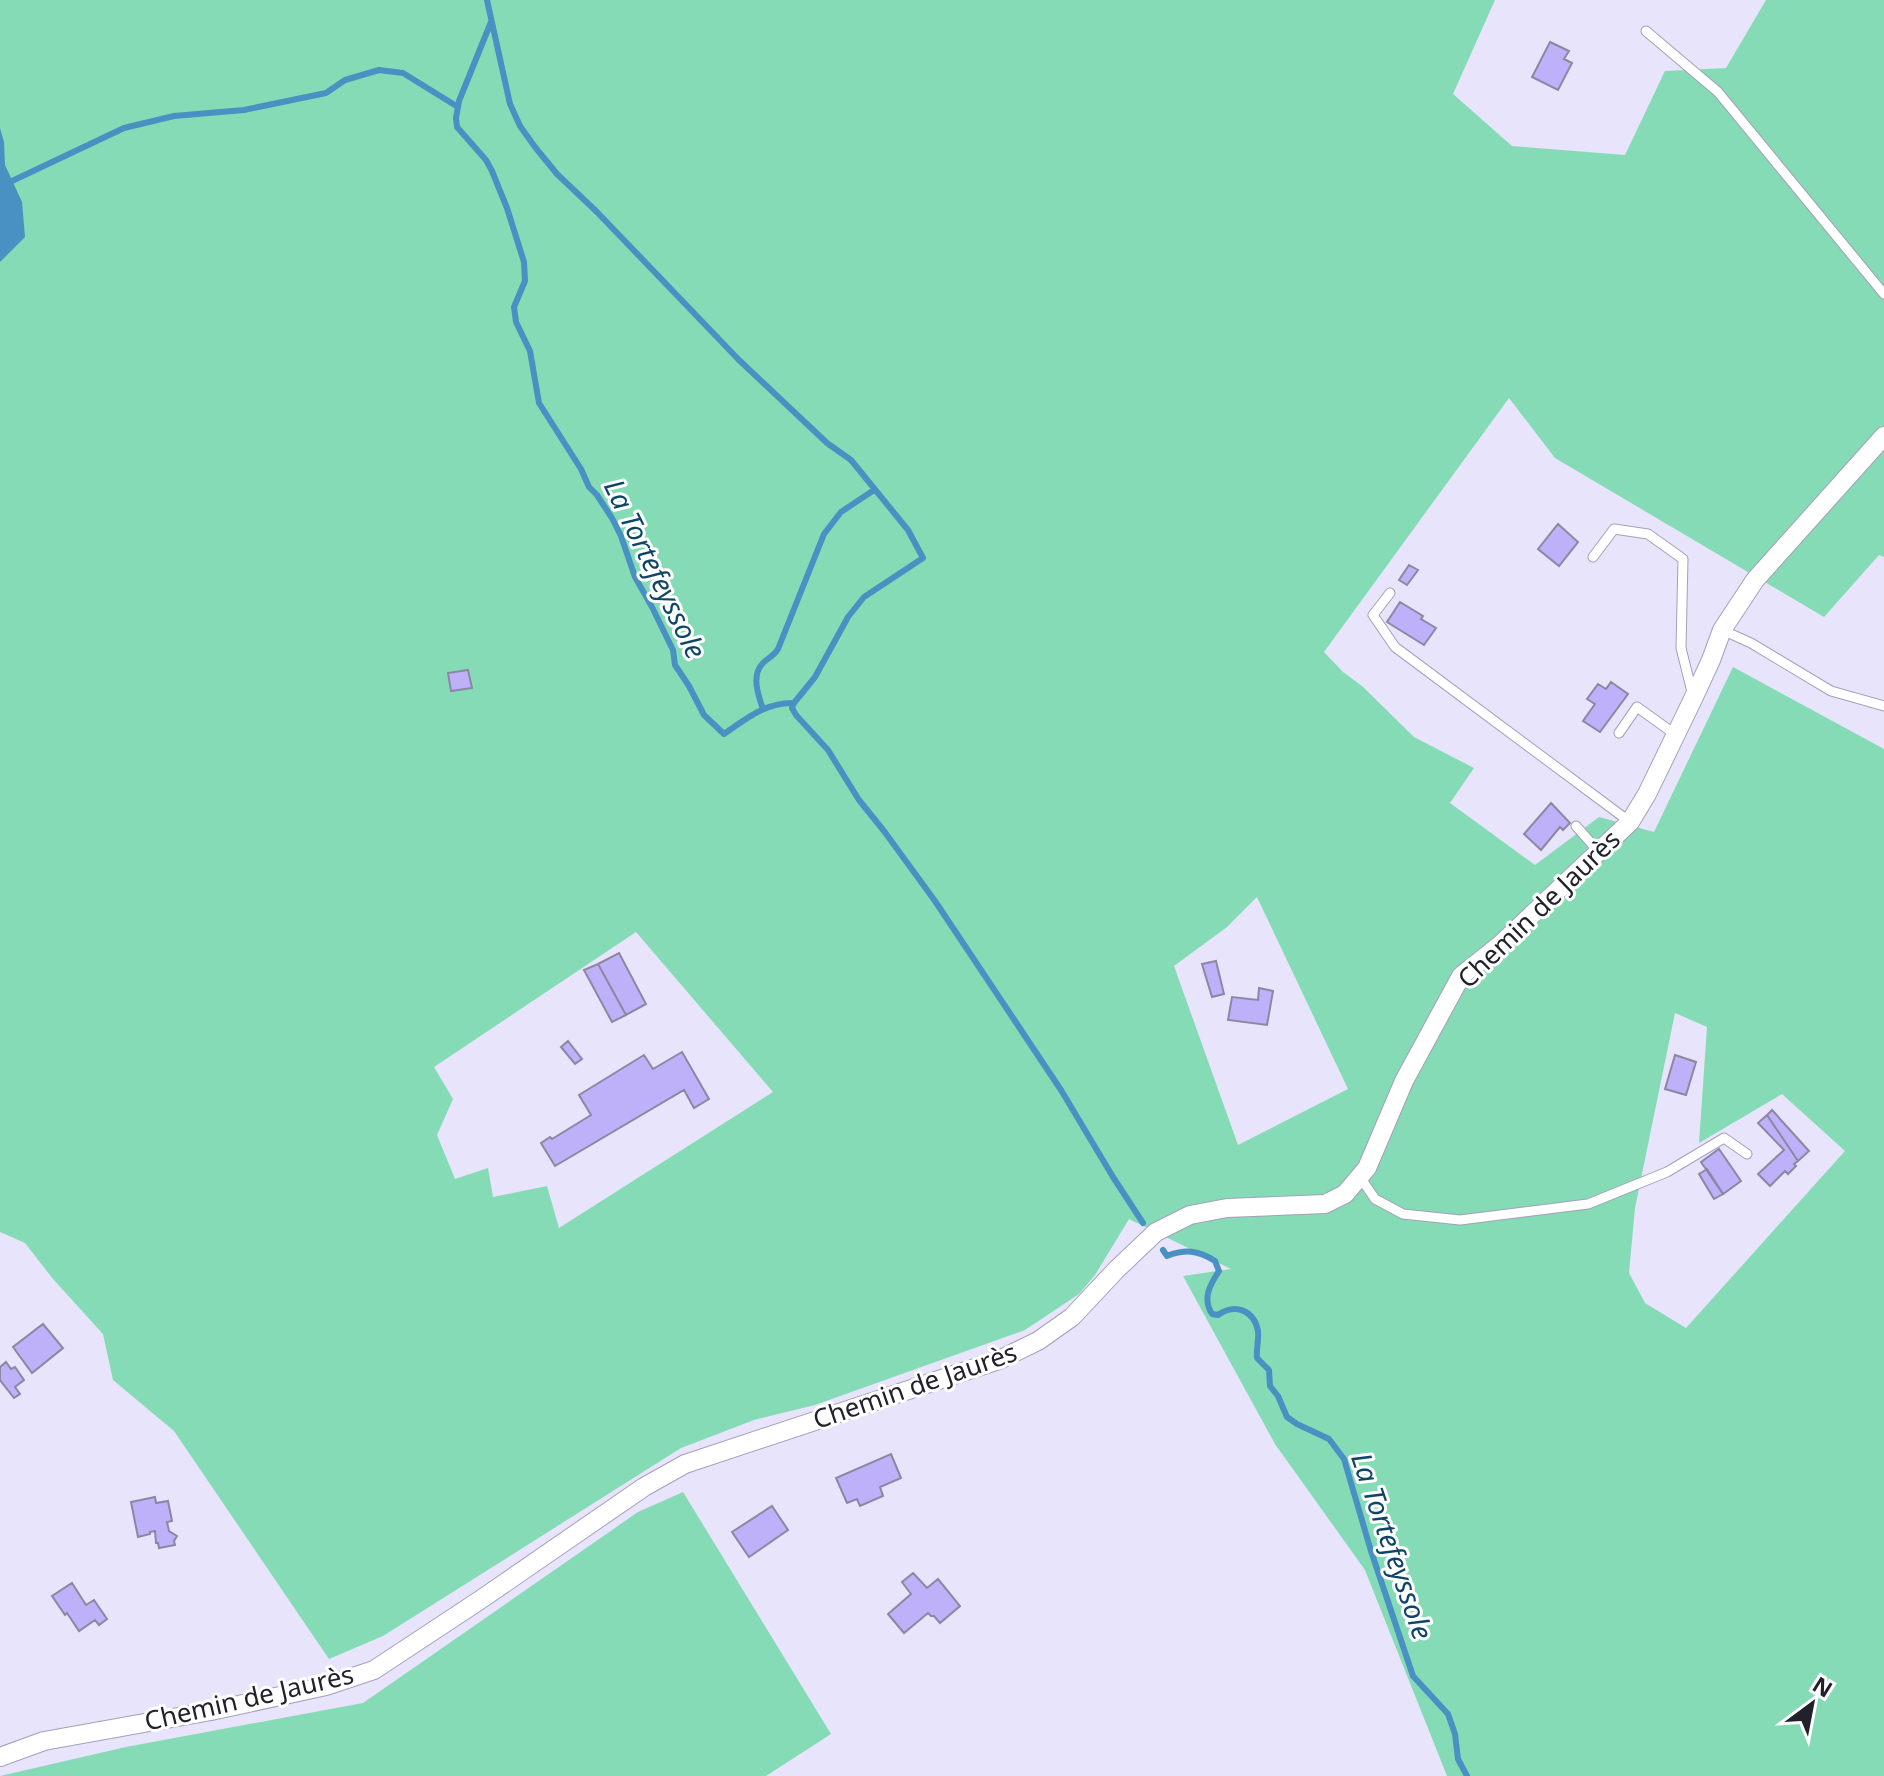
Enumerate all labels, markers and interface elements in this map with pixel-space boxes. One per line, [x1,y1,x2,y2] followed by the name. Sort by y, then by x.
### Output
[596,472,716,665] water label: La Tortefeyssole
[1449,821,1628,995] street label: Chemin de Jaurès
[808,1333,1021,1437] street label: Chemin de Jaurès
[1343,1447,1443,1644] water label: La Tortefeyssole
[141,1655,357,1739] street label: Chemin de Jaurès
[1772,1664,1852,1744] north arrow
[1808,1669,1839,1704] text: N

